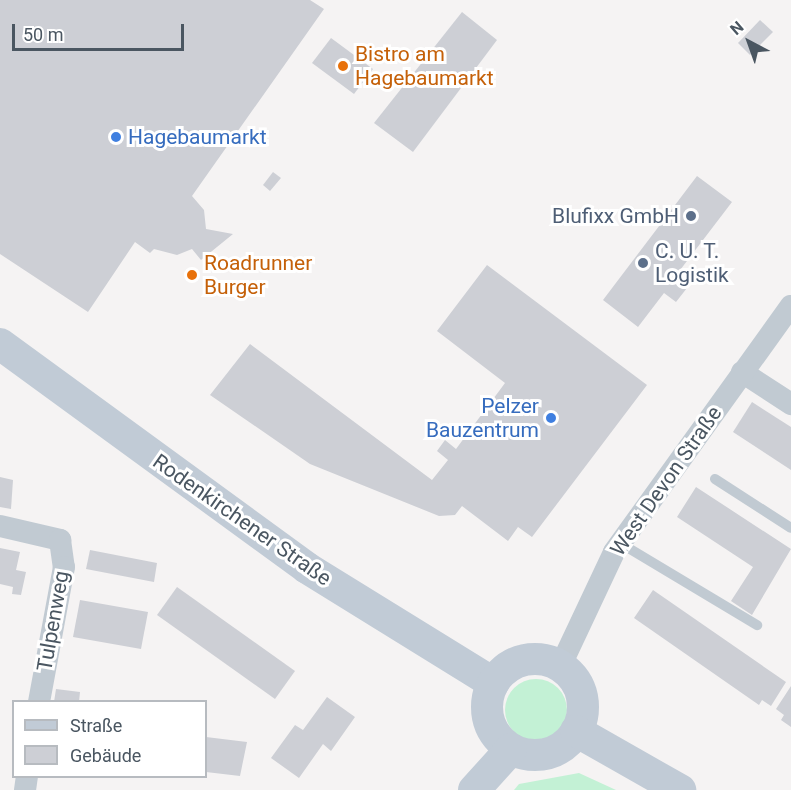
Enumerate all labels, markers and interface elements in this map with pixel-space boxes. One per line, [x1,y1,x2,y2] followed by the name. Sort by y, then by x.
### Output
[15,12,188,50] scale bar
[719,12,779,72] north arrow
[726,17,747,39] text: N
[23,24,63,45] text: 50 m
[355,41,494,91] place label: Bistro am Hagebaumarkt
[336,59,350,73] marker: Bistro am Hagebaumarkt
[128,124,267,150] place label: Hagebaumarkt
[109,130,123,144] marker: Hagebaumarkt
[552,203,679,229] place label: Blufixx GmbH
[684,209,698,223] marker: Blufixx GmbH
[655,238,729,288] place label: C. U. T. Logistik
[204,250,312,300] place label: Roadrunner Burger
[636,256,650,270] marker: C. U. T. Logistik
[185,268,199,282] marker: Roadrunner Burger
[426,393,539,443] place label: Pelzer Bauzentrum
[605,401,727,561] street label: West Devon Straße
[544,411,558,425] marker: Pelzer Bauzentrum
[148,449,336,591] street label: Rodenkirchener Straße
[32,569,74,673] street label: Tulpenweg
[12,700,207,778] legend
[70,715,122,736] text: Straße
[70,745,141,766] text: Gebäude

